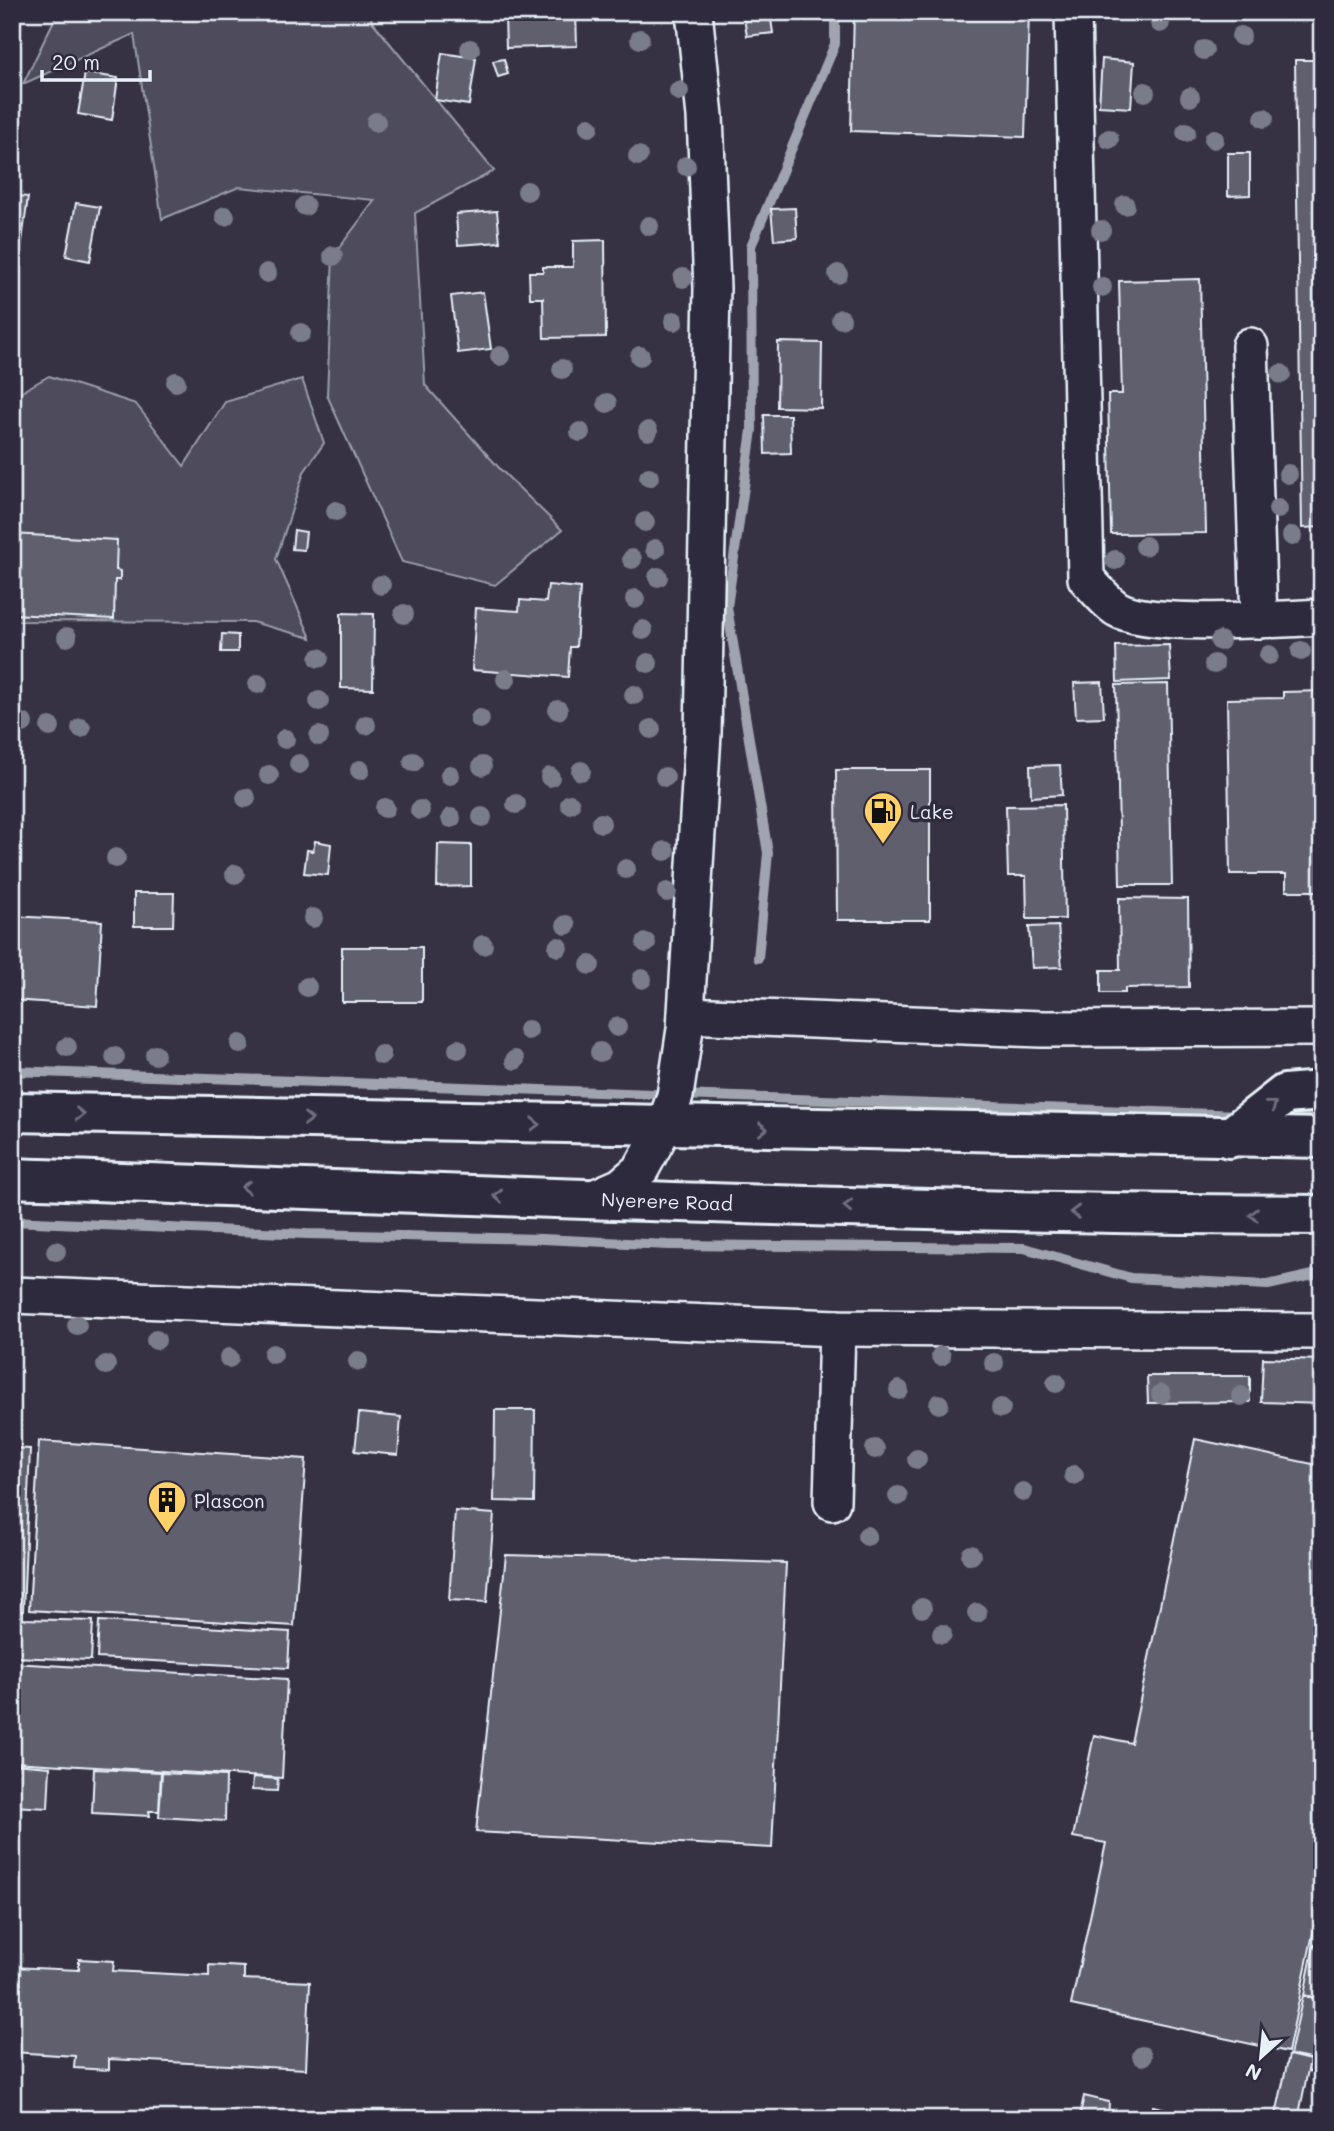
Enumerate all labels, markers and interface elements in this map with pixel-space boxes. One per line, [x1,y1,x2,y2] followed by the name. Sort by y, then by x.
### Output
[42,38,150,82] scale bar
[52,48,100,75] text: 20 m
[862,790,904,845] fuel station icon: Lake
[910,799,954,824] place label: Lake
[1264,1100,1276,1113] one-way arrow
[75,1106,86,1121] one-way arrow
[303,1111,314,1127] one-way arrow
[530,1117,541,1132] one-way arrow
[758,1122,769,1137] one-way arrow
[240,1179,251,1194] one-way arrow
[601,1186,733,1216] street label: Nyerere Road
[492,1188,503,1203] one-way arrow
[842,1198,852,1214] one-way arrow
[1069,1205,1080,1220] one-way arrow
[1248,1207,1258,1223] one-way arrow
[146,1479,188,1534] building icon: Plascon
[194,1488,264,1513] place label: Plascon
[1226,2022,1296,2092] north arrow
[1241,2058,1265,2087] text: N

